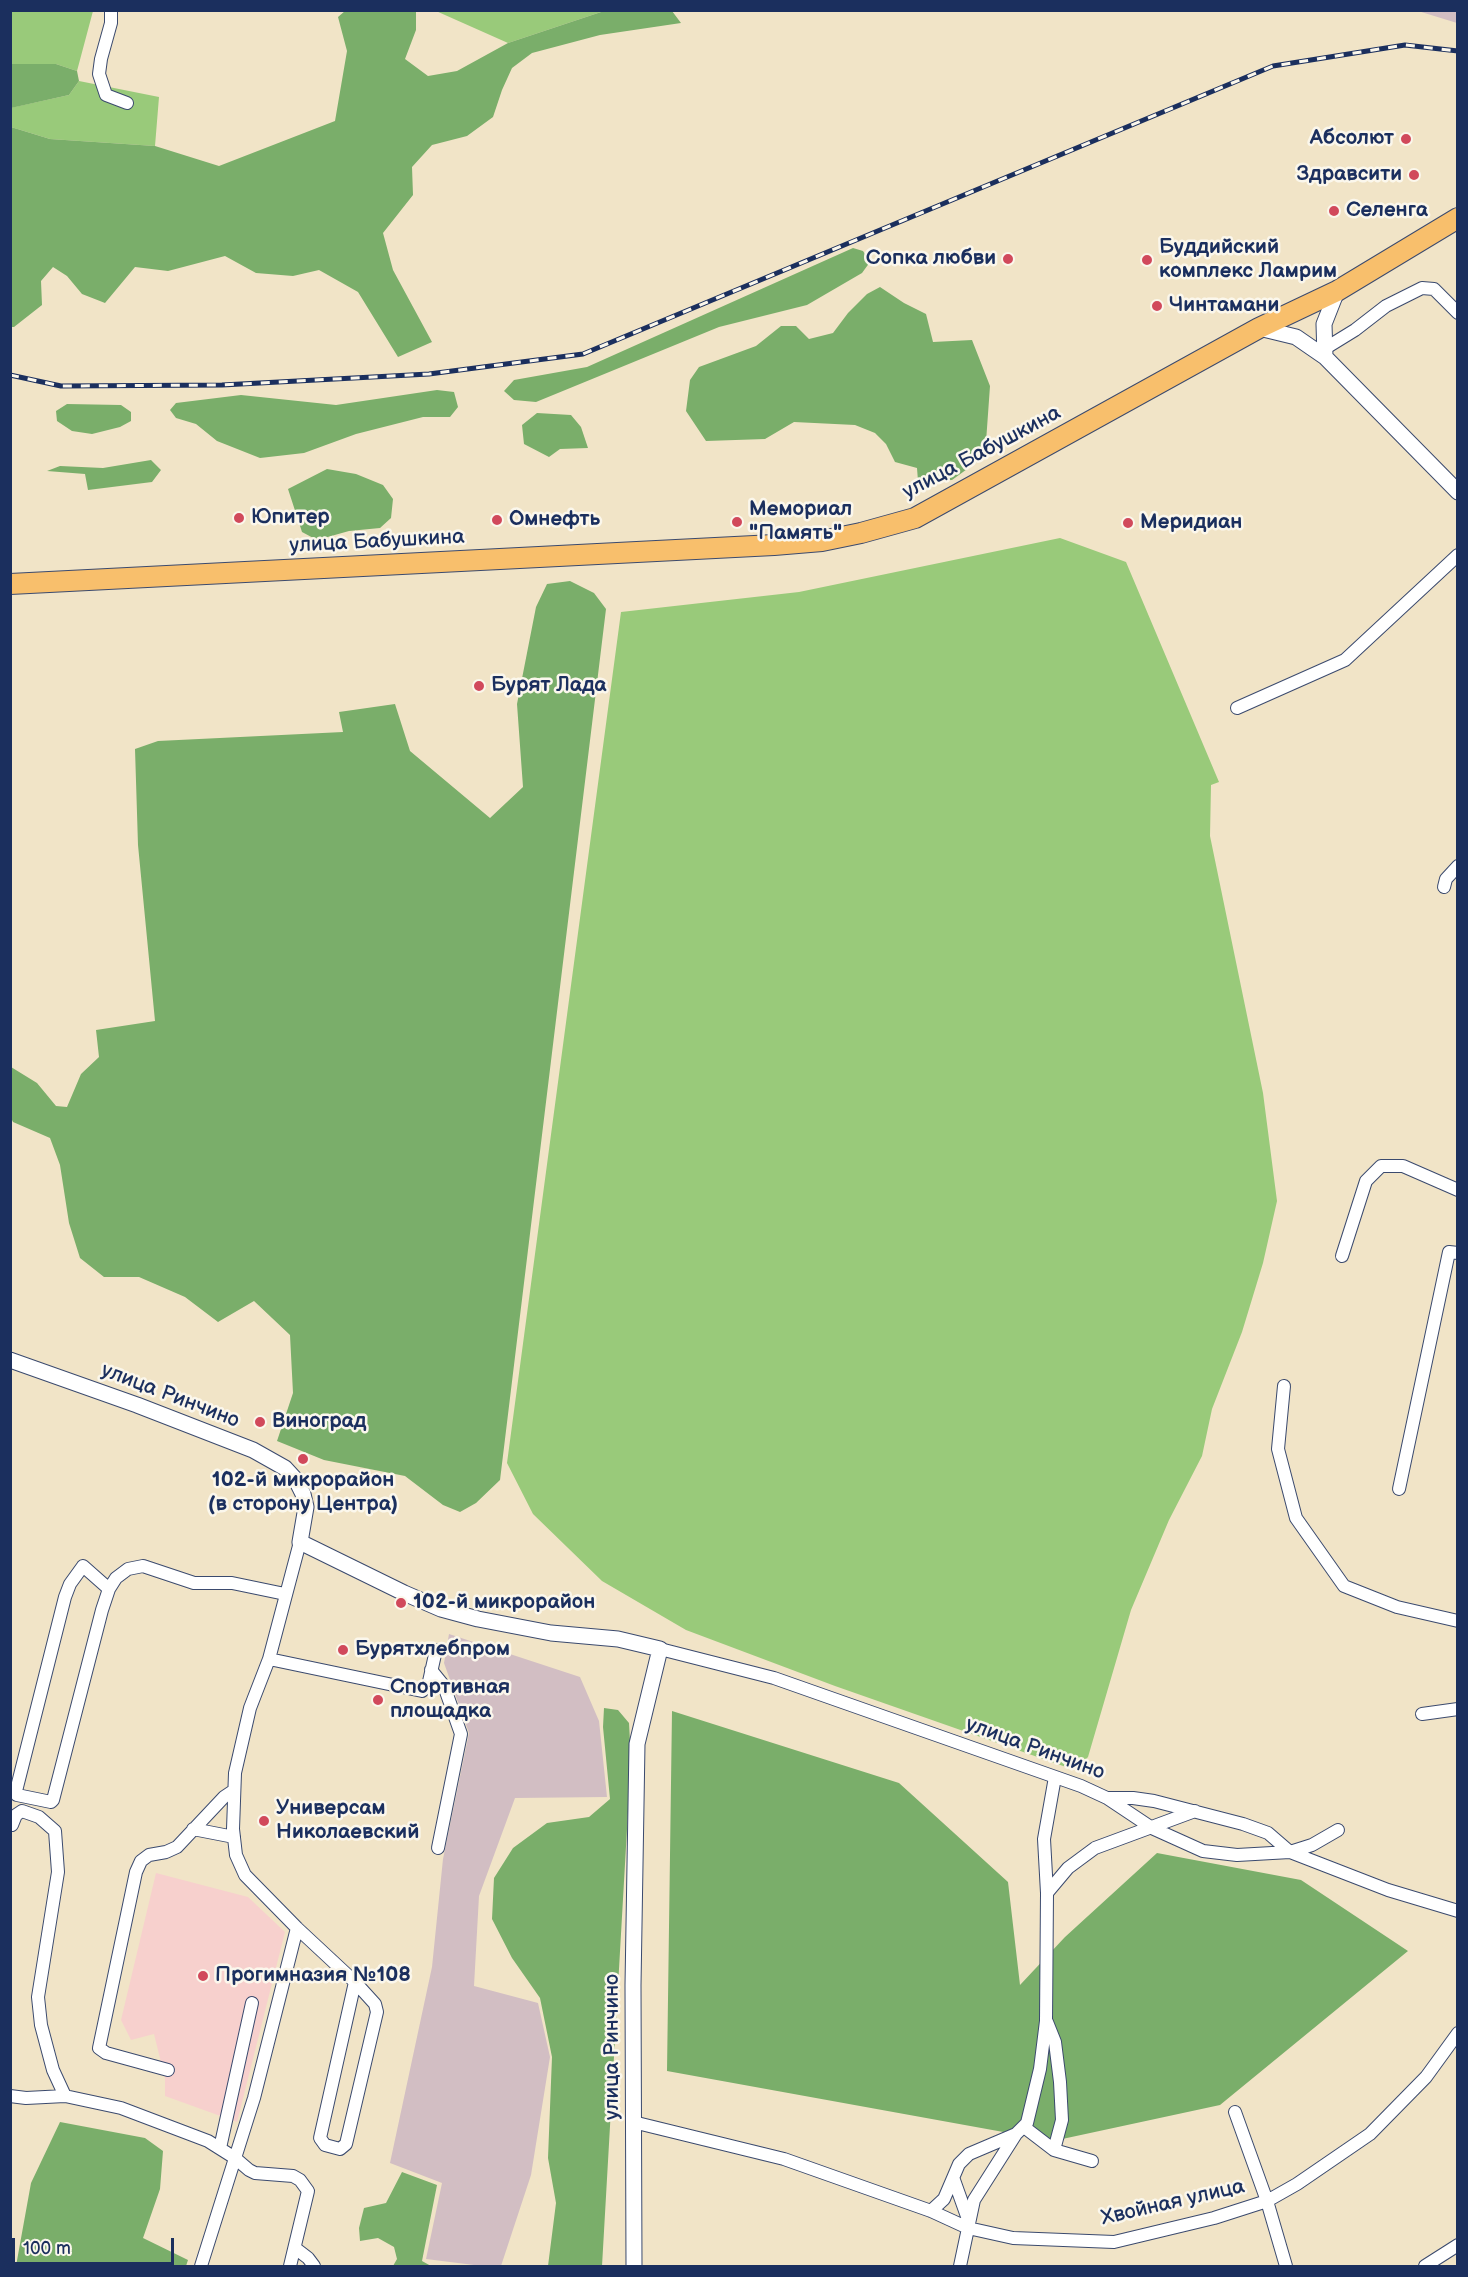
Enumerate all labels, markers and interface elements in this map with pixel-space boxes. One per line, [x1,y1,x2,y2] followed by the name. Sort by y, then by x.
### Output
[1310,126,1394,152] place label: Абсолют
[1399,132,1413,146] marker: Абсолют
[1296,162,1402,188] place label: Здравсити
[1407,168,1421,182] marker: Здравсити
[1346,198,1428,224] place label: Селенга
[1327,204,1341,218] marker: Селенга
[1159,235,1337,285] place label: Буддийский комплекс Ламрим
[866,246,996,272] place label: Сопка любви
[1001,252,1015,266] marker: Сопка любви
[1140,253,1154,267] marker: Буддийский комплекс Ламрим
[1169,293,1279,319] place label: Чинтамани
[1150,299,1164,313] marker: Чинтамани
[899,401,1065,505] street label: улица Бабушкина
[749,497,852,547] place label: Мемориал "Память"
[251,505,330,531] place label: Юпитер
[509,507,600,533] place label: Омнефть
[1140,510,1242,536] place label: Меридиан
[232,511,246,525] marker: Юпитер
[490,513,504,527] marker: Омнефть
[730,515,744,529] marker: Мемориал "Память"
[1121,516,1135,530] marker: Меридиан
[289,525,465,559] street label: улица Бабушкина
[491,673,606,699] place label: Бурят Лада
[472,679,486,693] marker: Бурят Лада
[97,1358,243,1434] street label: улица Ринчино
[272,1409,366,1435] place label: Виноград
[253,1415,267,1429] marker: Виноград
[296,1452,310,1466] marker: 102-й микрорайон (в сторону Центра)
[208,1468,398,1518] place label: 102-й микрорайон (в сторону Центра)
[413,1590,595,1616] place label: 102-й микрорайон
[394,1596,408,1610] marker: 102-й микрорайон
[355,1637,510,1663] place label: Бурятхлебпром
[336,1643,350,1657] marker: Бурятхлебпром
[390,1675,510,1725] place label: Спортивная площадка
[371,1693,385,1707] marker: Спортивная площадка
[962,1712,1108,1786] street label: улица Ринчино
[276,1796,419,1846] place label: Универсам Николаевский
[257,1814,271,1828] marker: Универсам Николаевский
[215,1963,411,1989] place label: Прогимназия №108
[196,1969,210,1983] marker: Прогимназия №108
[600,1974,626,2120] street label: улица Ринчино
[1099,2174,1247,2232] street label: Хвойная улица
[15,2226,177,2264] scale bar
[23,2238,71,2259] text: 100 m

